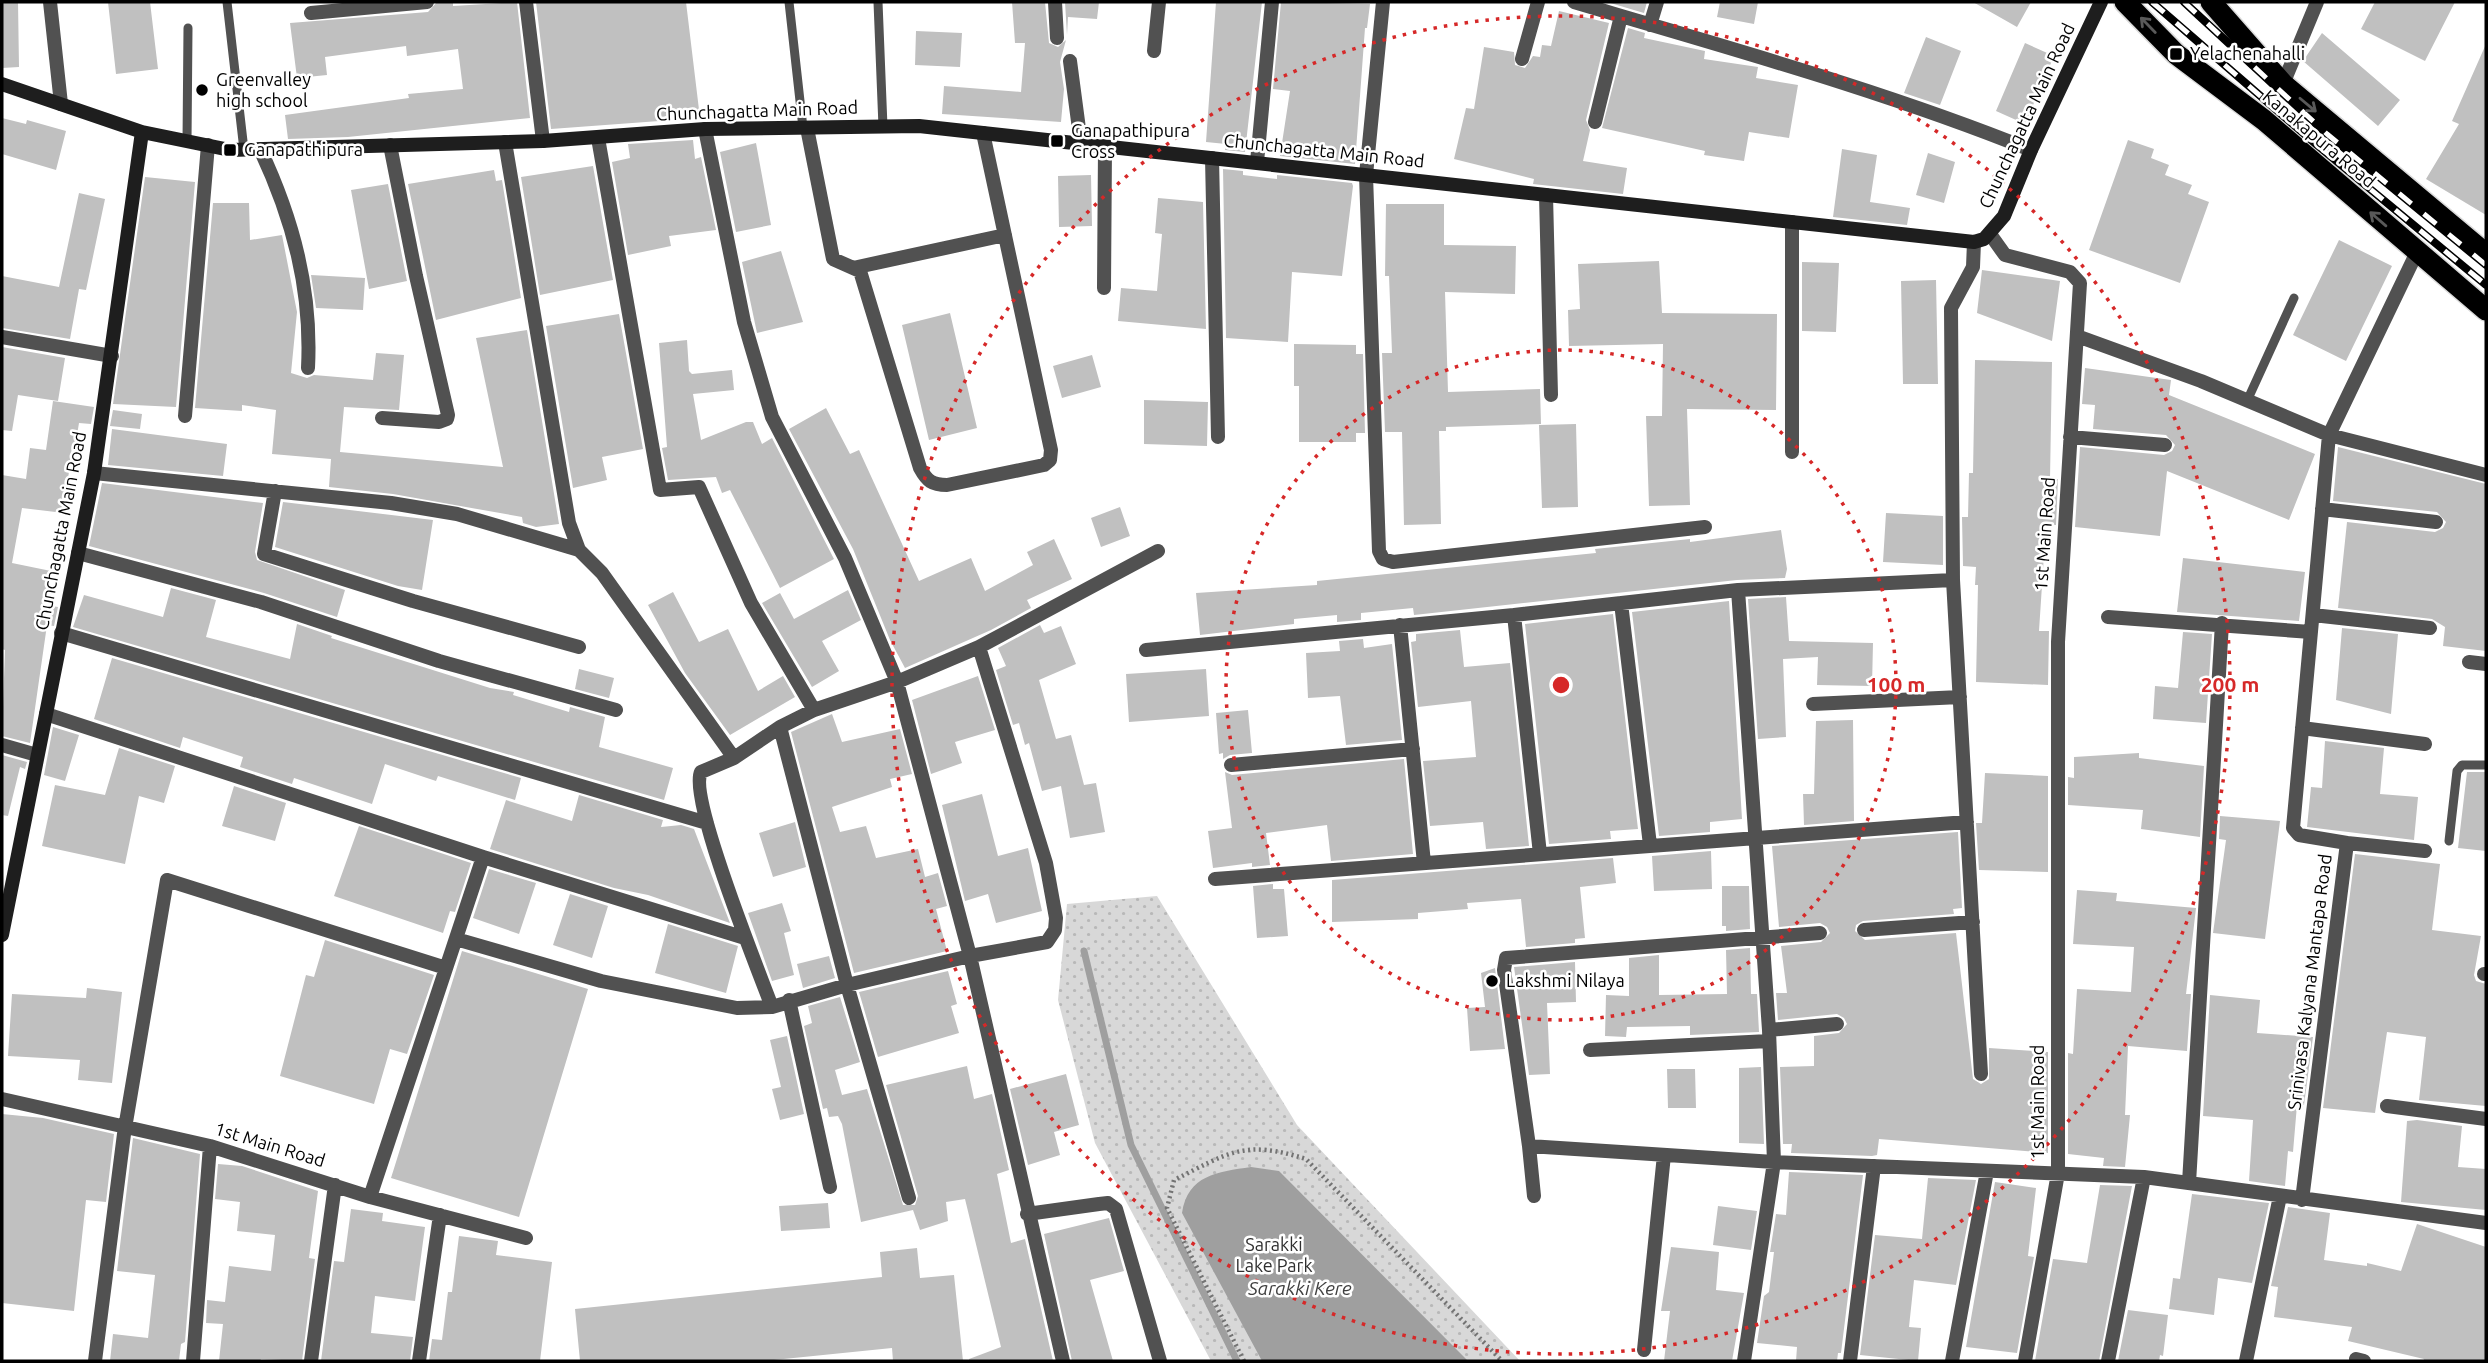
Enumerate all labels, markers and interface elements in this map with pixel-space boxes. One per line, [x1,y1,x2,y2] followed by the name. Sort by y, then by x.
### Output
[2139,17,2156,34] one-way arrow
[1974,20,2078,211] street label: Chunchagatta Main Road
[2190,43,2305,63] place label: Yelachenahalli
[2168,46,2184,62] marker: Yelachenahalli
[216,69,311,110] place label: Greenvalley high school
[194,82,210,98] marker: Greenvalley high school
[2259,85,2380,191] street label: Kanakapura Road
[656,96,858,124] street label: Chunchagatta Main Road
[2299,97,2317,113] one-way arrow
[1071,120,1190,161] place label: Ganapathipura Cross
[1223,130,1426,171] street label: Chunchagatta Main Road
[1049,133,1065,149] marker: Ganapathipura Cross
[244,139,363,159] place label: Ganapathipura
[222,142,238,158] marker: Ganapathipura
[2369,211,2387,227] one-way arrow
[31,430,89,632] street label: Chunchagatta Main Road
[2030,476,2058,592] street label: 1st Main Road
[1867,672,1925,696] text: 100 m
[2201,672,2259,696] text: 200 m
[1549,673,1573,697] centre of rings
[2283,853,2335,1111] street label: Srinivasa Kalyana Mantapa Road
[1506,970,1625,990] place label: Lakshmi Nilaya
[1484,973,1500,989] marker: Lakshmi Nilaya
[2027,1045,2047,1159] street label: 1st Main Road
[213,1118,328,1170] street label: 1st Main Road
[1235,1234,1313,1275] park label: Sarakki Lake Park
[1247,1277,1352,1299] water label: Sarakki Kere

